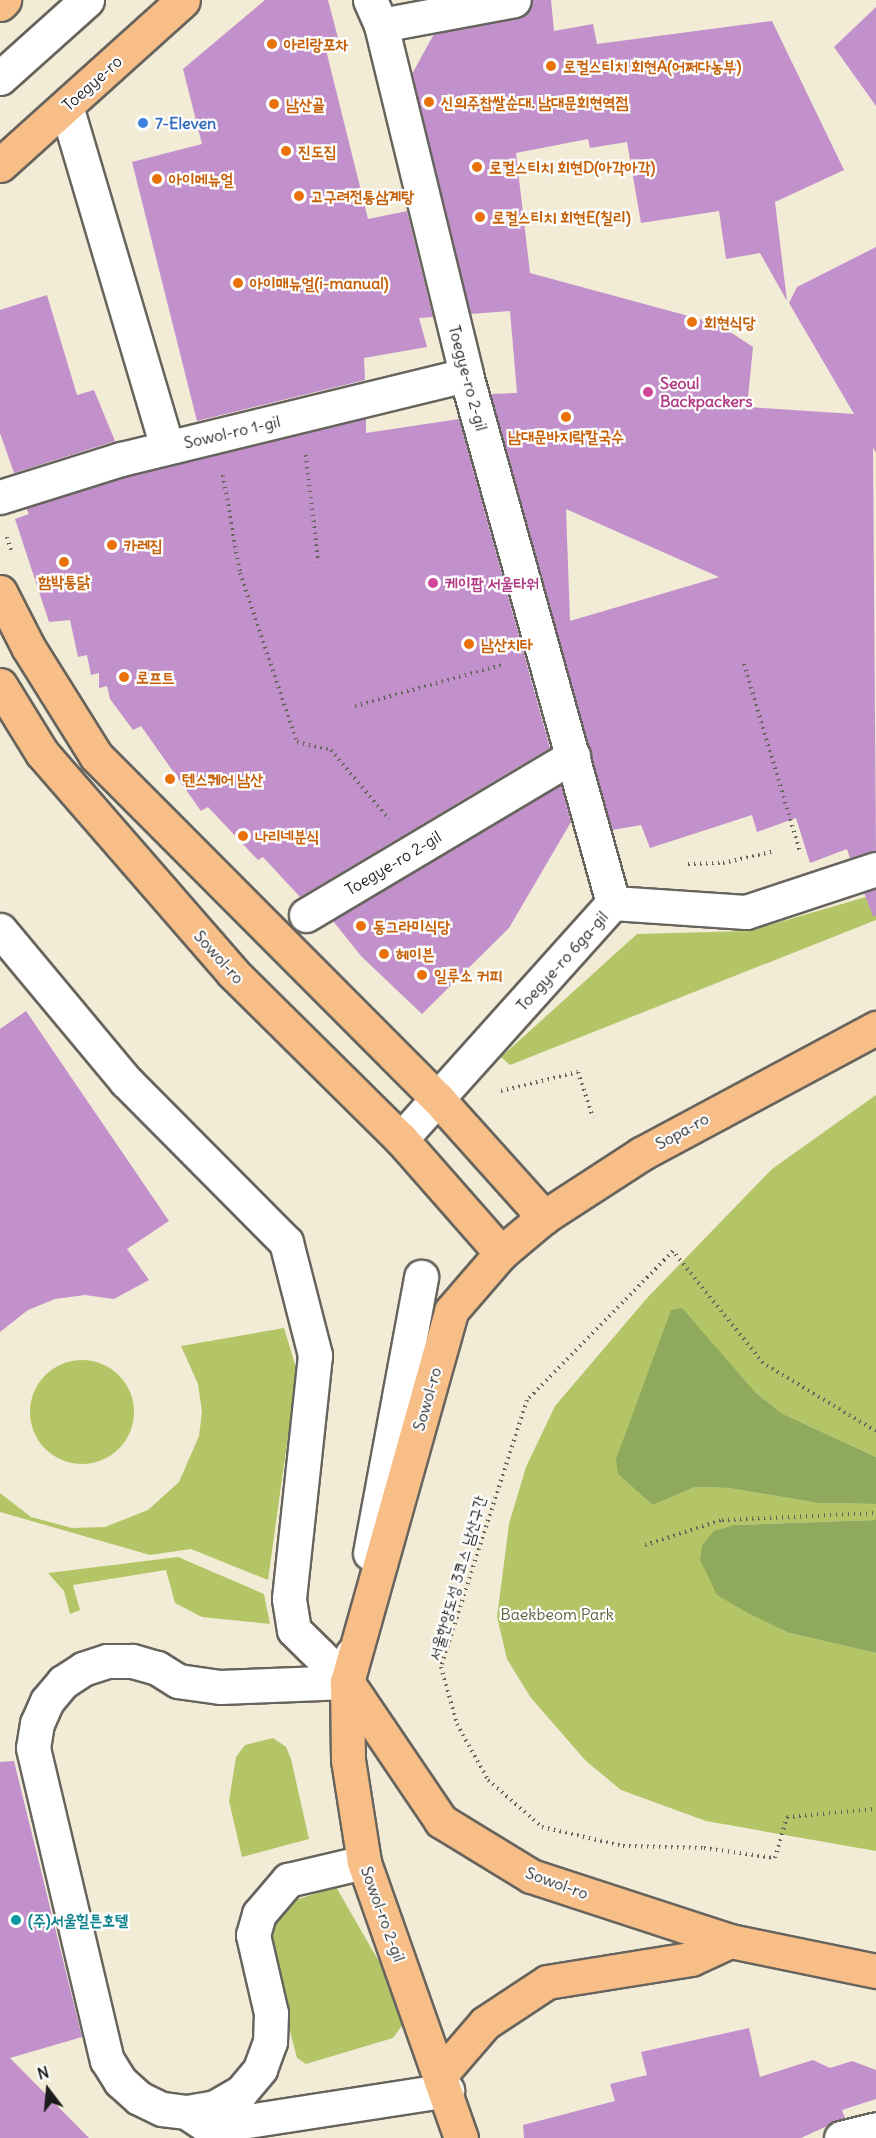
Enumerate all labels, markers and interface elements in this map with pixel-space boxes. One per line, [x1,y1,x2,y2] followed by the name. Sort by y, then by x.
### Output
[284,34,348,54] place label: 아리랑포차
[265,37,279,51] marker: 아리랑포차
[58,51,126,115] street label: Toegye-ro
[563,56,741,76] place label: 로컬스티치 회현A(어쩌다농부)
[544,59,558,73] marker: 로컬스티치 회현A(어쩌다농부)
[441,92,628,112] place label: 신의주찹쌀순대. 남대문회현역점
[286,94,325,114] place label: 남산골
[422,95,436,109] marker: 신의주찹쌀순대. 남대문회현역점
[267,97,281,111] marker: 남산골
[155,113,216,133] place label: 7-Eleven
[136,116,150,130] marker: 7-Eleven
[298,141,337,161] place label: 진도집
[279,144,293,158] marker: 진도집
[489,157,655,177] place label: 로컬스티치 회현D(아각아각)
[470,160,484,174] marker: 로컬스티치 회현D(아각아각)
[169,169,233,189] place label: 아이메뉴얼
[150,172,164,186] marker: 아이메뉴얼
[311,186,414,206] place label: 고구려전통삼계탕
[292,189,306,203] marker: 고구려전통삼계탕
[492,207,631,227] place label: 로컬스티치 회현E(칠리)
[473,210,487,224] marker: 로컬스티치 회현E(칠리)
[250,273,389,293] place label: 아이매뉴얼(i-manual)
[231,276,245,290] marker: 아이매뉴얼(i-manual)
[704,312,756,332] place label: 회현식당
[685,315,699,329] marker: 회현식당
[445,323,491,433] street label: Toegye-ro 2-gil
[660,373,753,411] place label: Seoul Backpackers
[641,385,655,399] marker: Seoul Backpackers
[559,410,573,424] marker: 남대문바지락칼국수
[182,412,282,452] street label: Sowol-ro 1-gil
[508,426,624,446] place label: 남대문바지락칼국수
[124,535,163,555] place label: 카레집
[105,538,119,552] marker: 카레집
[57,555,71,569] marker: 함박통닭
[38,571,90,591] place label: 함박통닭
[445,573,539,593] place label: 케이팝 서울타워
[426,576,440,590] marker: 케이팝 서울타워
[481,634,532,654] place label: 남산치타
[462,637,476,651] marker: 남산치타
[136,667,175,687] place label: 로프트
[117,670,131,684] marker: 로프트
[182,769,263,789] place label: 텐스퀘어 남산
[163,772,177,786] marker: 텐스퀘어 남산
[255,826,319,846] place label: 나리네분식
[342,827,444,899] street label: Toegye-ro 2-gil
[236,829,250,843] marker: 나리네분식
[512,907,612,1015] street label: Toegye-ro 6ga-gil
[373,916,450,936] place label: 동그라미식당
[354,919,368,933] marker: 동그라미식당
[190,926,248,988] street label: Sowol-ro
[396,944,435,964] place label: 헤이븐
[377,947,391,961] marker: 헤이븐
[434,965,502,985] place label: 일루소 커피
[415,968,429,982] marker: 일루소 커피
[652,1109,712,1153] street label: Sopa-ro
[409,1365,445,1433] street label: Sowol-ro
[424,1493,490,1663] street label: 서울한양도성 3코스 남산구간
[500,1604,614,1624] park label: Baekbeom Park
[523,1863,591,1903] street label: Sowol-ro
[357,1864,409,1964] street label: Sowol-ro 2-gil
[28,1910,128,1930] place label: (주)서울힐튼호텔
[9,1913,23,1927] marker: (주)서울힐튼호텔
[18,2060,78,2120] north arrow
[35,2062,51,2084] text: N

